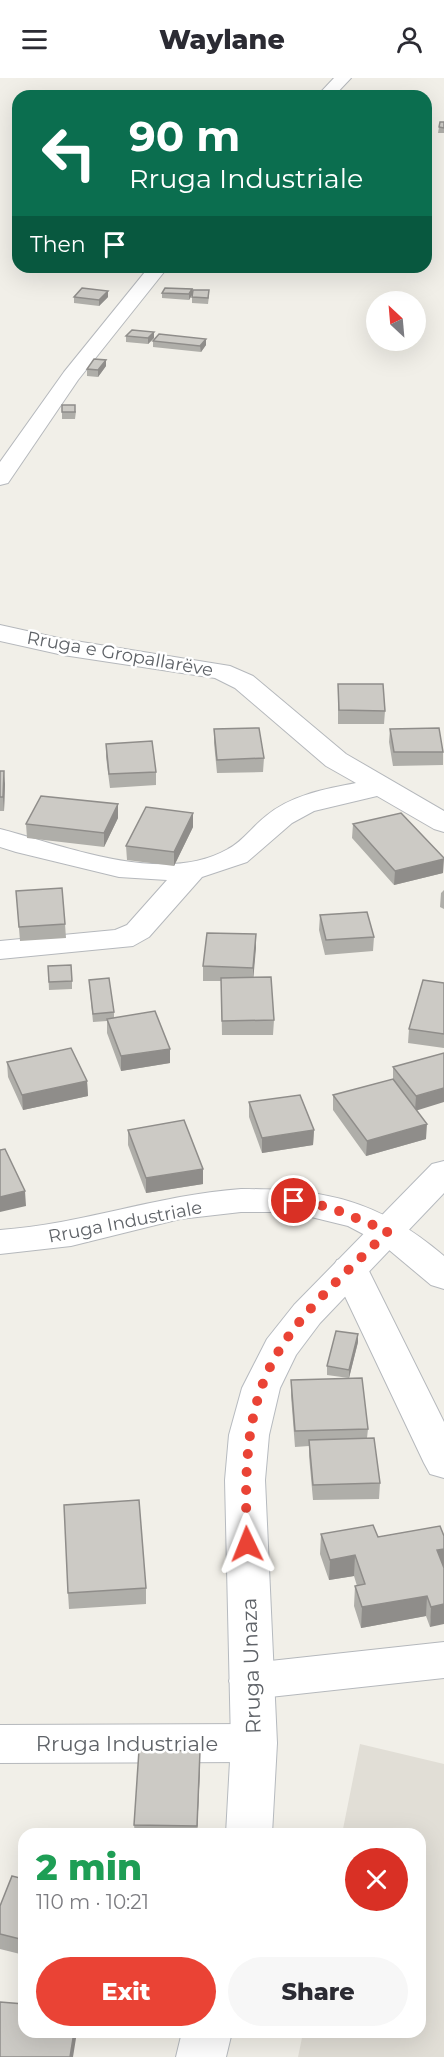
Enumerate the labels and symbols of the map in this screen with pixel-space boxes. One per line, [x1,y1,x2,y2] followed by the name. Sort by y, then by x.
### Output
[366,291,426,351] north arrow
[25,627,215,681] street label: Rruga e Gropallarëve
[268,1175,319,1226] pin
[46,1196,204,1248] street label: Rruga Industriale
[215,1512,279,1576] position arrow
[236,1597,266,1735] street label: Rruga Unaza
[36,1731,218,1756] street label: Rruga Industriale

